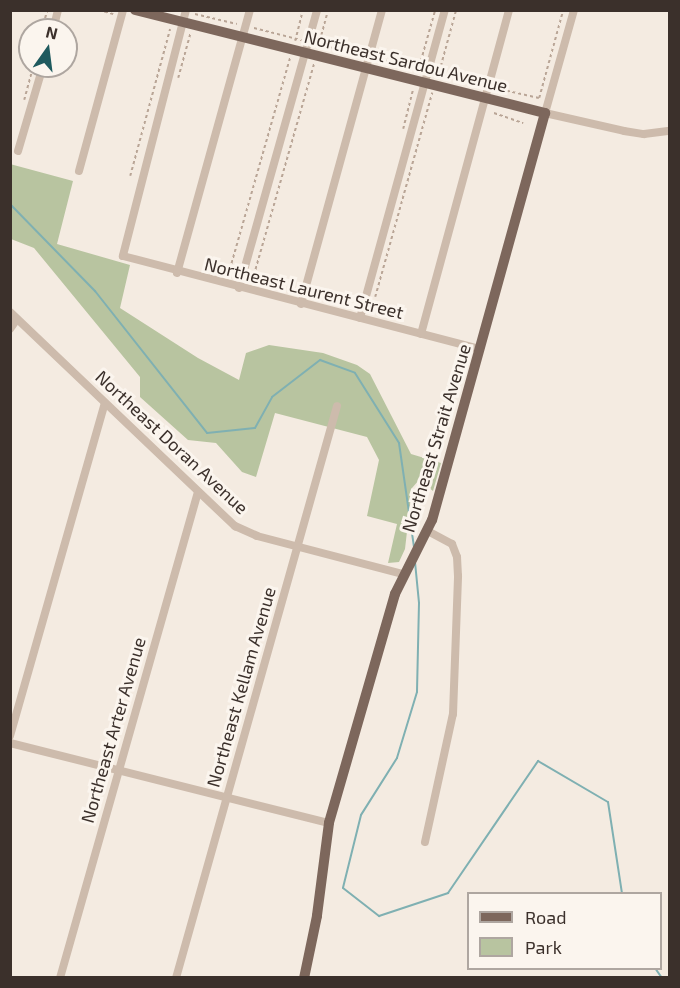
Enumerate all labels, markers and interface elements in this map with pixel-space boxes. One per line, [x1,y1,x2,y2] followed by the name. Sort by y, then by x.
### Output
[18,18,78,78] north arrow
[44,21,60,43] text: N
[302,25,510,97] street label: Northeast Sardou Avenue
[202,253,406,323] street label: Northeast Laurent Street
[397,341,475,535] street label: Northeast Strait Avenue
[91,366,253,518] street label: Northeast Doran Avenue
[202,584,280,790] street label: Northeast Kellam Avenue
[76,634,150,826] street label: Northeast Arter Avenue
[467,892,662,970] legend
[525,906,566,928] text: Road
[525,936,562,958] text: Park

